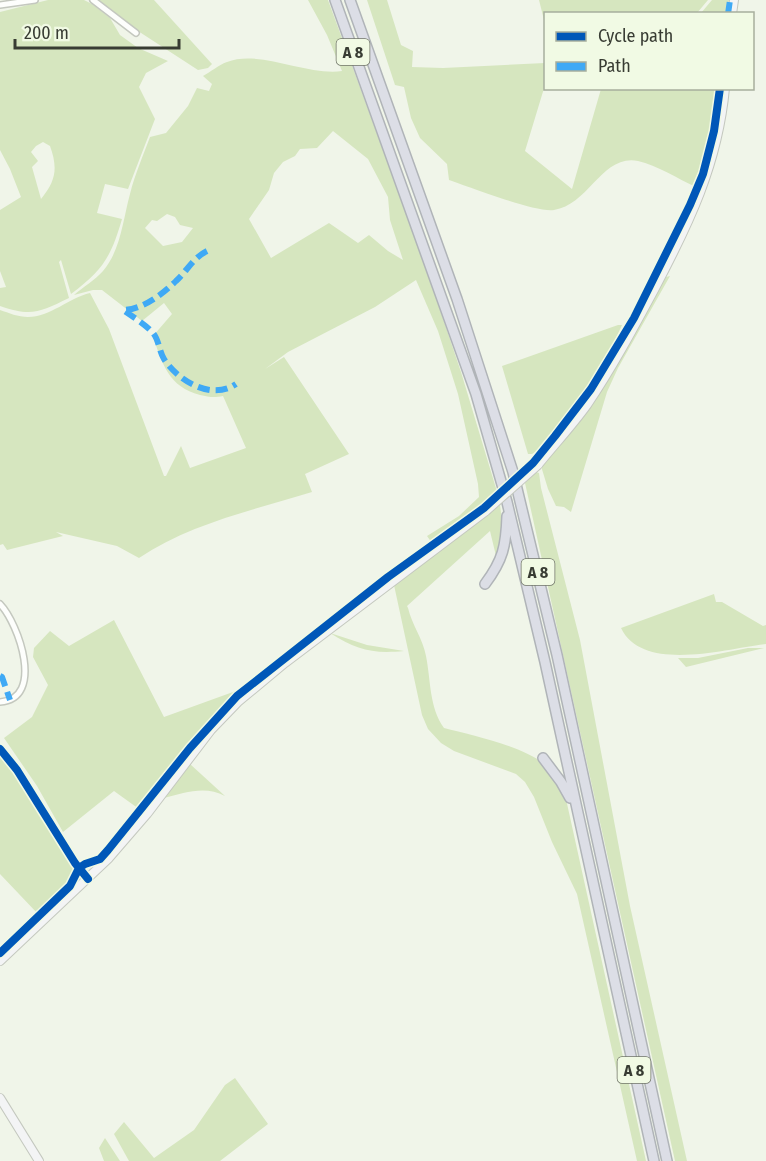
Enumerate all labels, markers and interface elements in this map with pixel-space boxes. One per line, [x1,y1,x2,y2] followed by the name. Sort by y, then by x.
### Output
[15,12,178,50] scale bar
[544,12,754,90] legend
[24,22,69,44] text: 200 m
[598,25,673,47] text: Cycle path
[336,39,370,65] road number: A 8
[598,55,631,77] text: Path
[522,559,554,585] road number: A 8
[618,1057,650,1083] road number: A 8

